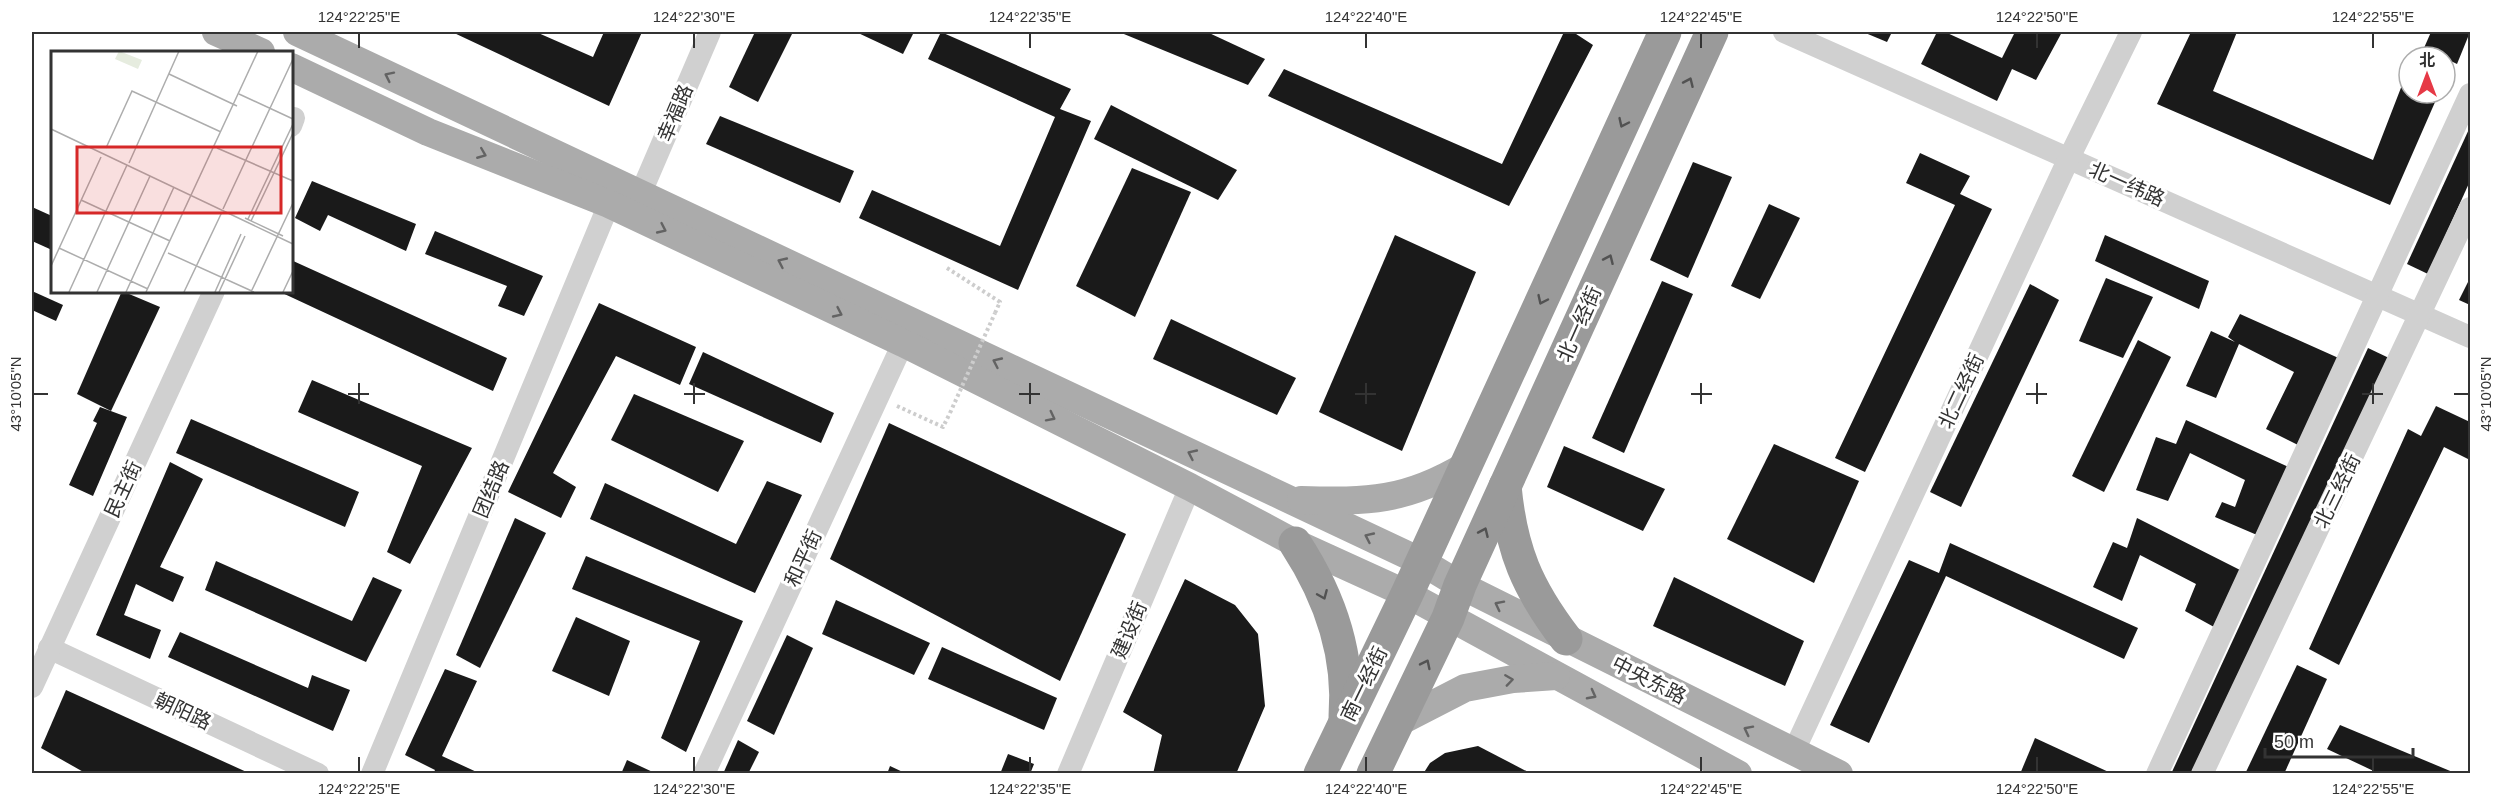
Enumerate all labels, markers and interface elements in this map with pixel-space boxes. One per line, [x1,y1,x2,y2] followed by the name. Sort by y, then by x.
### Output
[318,8,400,25] text: 124°22'25"E
[653,8,735,25] text: 124°22'30"E
[989,8,1071,25] text: 124°22'35"E
[1325,8,1407,25] text: 124°22'40"E
[1660,8,1742,25] text: 124°22'45"E
[1996,8,2078,25] text: 124°22'50"E
[2332,8,2414,25] text: 124°22'55"E
[2397,45,2457,105] north arrow
[51,51,292,292] inset map
[2419,52,2435,69] text: 北
[385,72,396,83] one-way arrow
[1682,77,1694,88] one-way arrow
[653,81,697,145] street label: 幸福路
[1618,116,1630,127] one-way arrow
[476,147,487,159] one-way arrow
[2086,158,2168,210] street label: 北一纬路
[655,222,666,234] one-way arrow
[1601,255,1613,266] one-way arrow
[778,257,789,269] one-way arrow
[1553,283,1605,365] street label: 北一经街
[1537,294,1549,305] one-way arrow
[832,305,843,317] one-way arrow
[1934,350,1988,432] street label: 北二经街
[7,356,24,432] text: 43°10'05"N
[2477,356,2494,432] text: 43°10'05"N
[992,358,1003,370] one-way arrow
[1044,410,1055,422] one-way arrow
[1188,449,1199,461] one-way arrow
[2310,450,2364,532] street label: 北三经街
[100,457,146,521] street label: 民主街
[469,457,513,521] street label: 团结路
[780,526,826,590] street label: 和平街
[1477,528,1489,539] one-way arrow
[1364,532,1375,544] one-way arrow
[1316,588,1328,599] one-way arrow
[1107,598,1151,662] street label: 建设街
[1495,601,1505,612] one-way arrow
[1337,643,1391,725] street label: 南一经街
[1608,652,1690,708] street label: 中央东路
[1418,659,1430,670] one-way arrow
[1504,675,1514,687] one-way arrow
[151,688,215,734] street label: 朝阳路
[1585,688,1596,699] one-way arrow
[2265,721,2414,759] scale bar
[1744,726,1755,738] one-way arrow
[2274,732,2314,752] text: 50 m
[318,780,400,797] text: 124°22'25"E
[653,780,735,797] text: 124°22'30"E
[989,780,1071,797] text: 124°22'35"E
[1325,780,1407,797] text: 124°22'40"E
[1660,780,1742,797] text: 124°22'45"E
[1996,780,2078,797] text: 124°22'50"E
[2332,780,2414,797] text: 124°22'55"E

